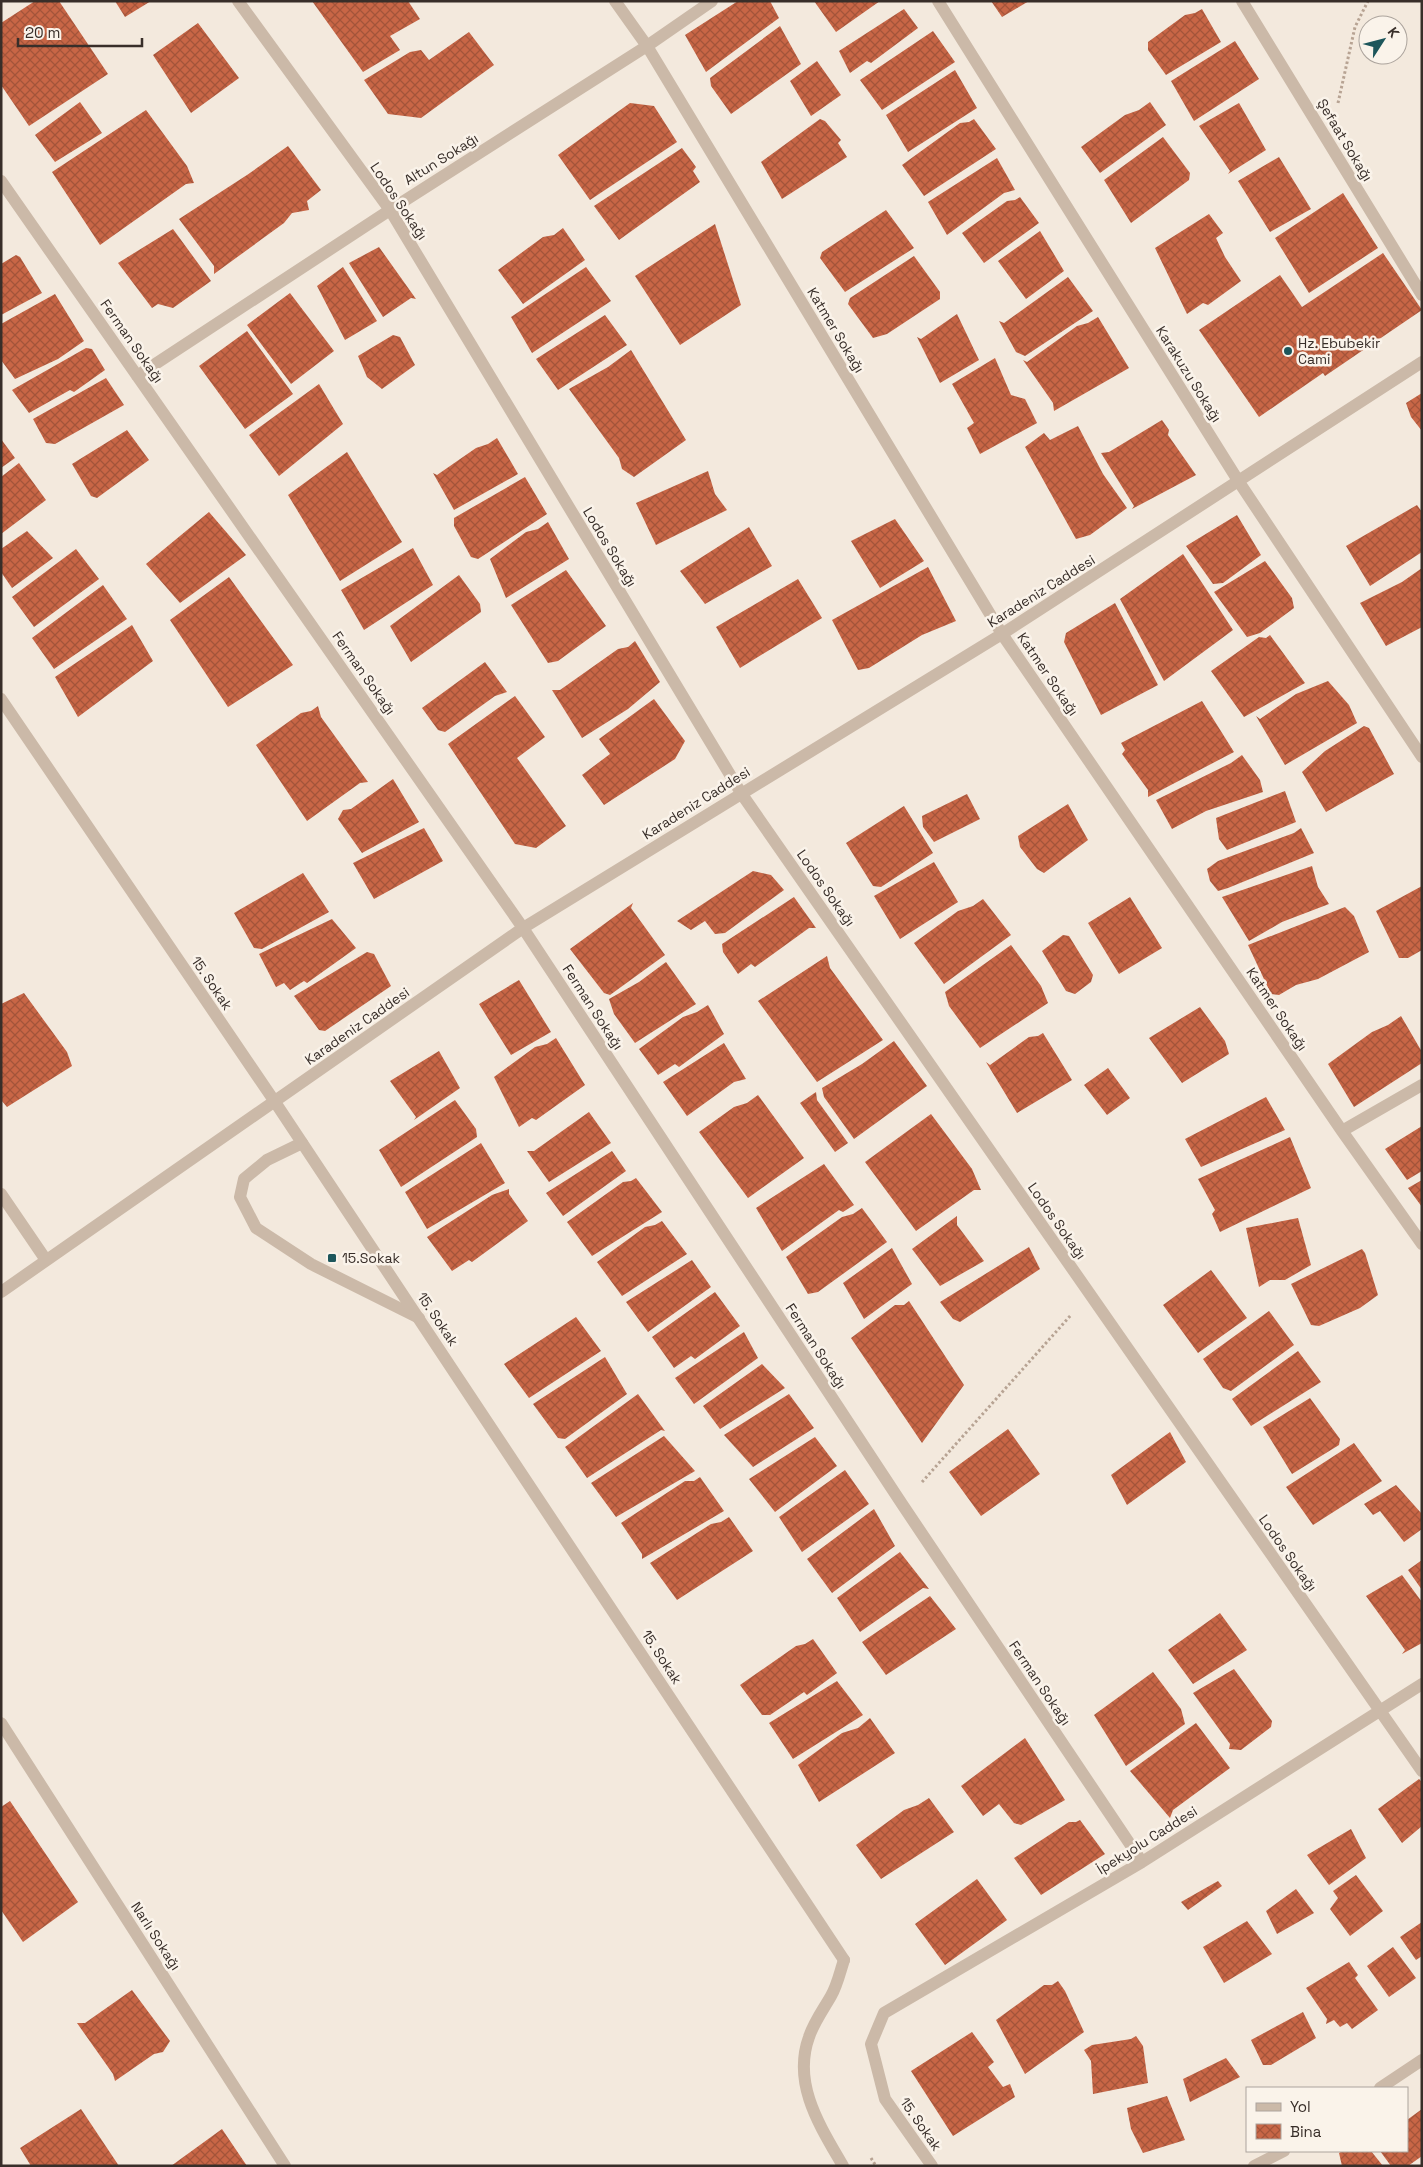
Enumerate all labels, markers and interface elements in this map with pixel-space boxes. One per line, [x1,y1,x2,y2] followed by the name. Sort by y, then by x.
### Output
[18,15,141,47] scale bar
[1358,15,1408,65] north arrow
[25,23,60,42] text: 20 m
[1384,24,1404,41] text: K
[1313,95,1377,185] street label: Şefaat Sokağı
[400,129,482,189] street label: Altun Sokağı
[366,159,432,243] street label: Lodos Sokağı
[803,284,869,376] street label: Katmer Sokağı
[96,296,168,386] street label: Ferman Sokağı
[1152,323,1226,425] street label: Karakuzu Sokağı
[1298,334,1380,368] place label: Hz. Ebubekir Cami
[1282,345,1294,357] marker: Hz. Ebubekir Cami
[579,504,641,590] street label: Lodos Sokağı
[984,551,1098,631] street label: Karadeniz Caddesi
[328,628,400,718] street label: Ferman Sokağı
[1014,629,1082,719] street label: Katmer Sokağı
[639,763,753,843] street label: Karadeniz Caddesi
[793,846,859,930] street label: Lodos Sokağı
[187,953,237,1014] street label: 15. Sokak
[559,961,627,1053] street label: Ferman Sokağı
[1243,964,1311,1054] street label: Katmer Sokağı
[301,983,413,1069] street label: Karadeniz Caddesi
[1024,1179,1090,1263] street label: Lodos Sokağı
[342,1249,400,1267] place label: 15.Sokak
[326,1252,338,1264] marker: 15.Sokak
[413,1289,463,1350] street label: 15. Sokak
[782,1300,850,1392] street label: Ferman Sokağı
[1255,1511,1321,1595] street label: Lodos Sokağı
[638,1626,686,1688] street label: 15. Sokak
[1005,1637,1075,1729] street label: Ferman Sokağı
[1093,1802,1201,1878] street label: İpekyolu Caddesi
[127,1898,185,1974] street label: Narlı Sokağı
[1246,2087,1408,2152] legend
[896,2094,946,2155] street label: 15. Sokak
[1290,2097,1311,2116] text: Yol
[1290,2122,1322,2141] text: Bina

